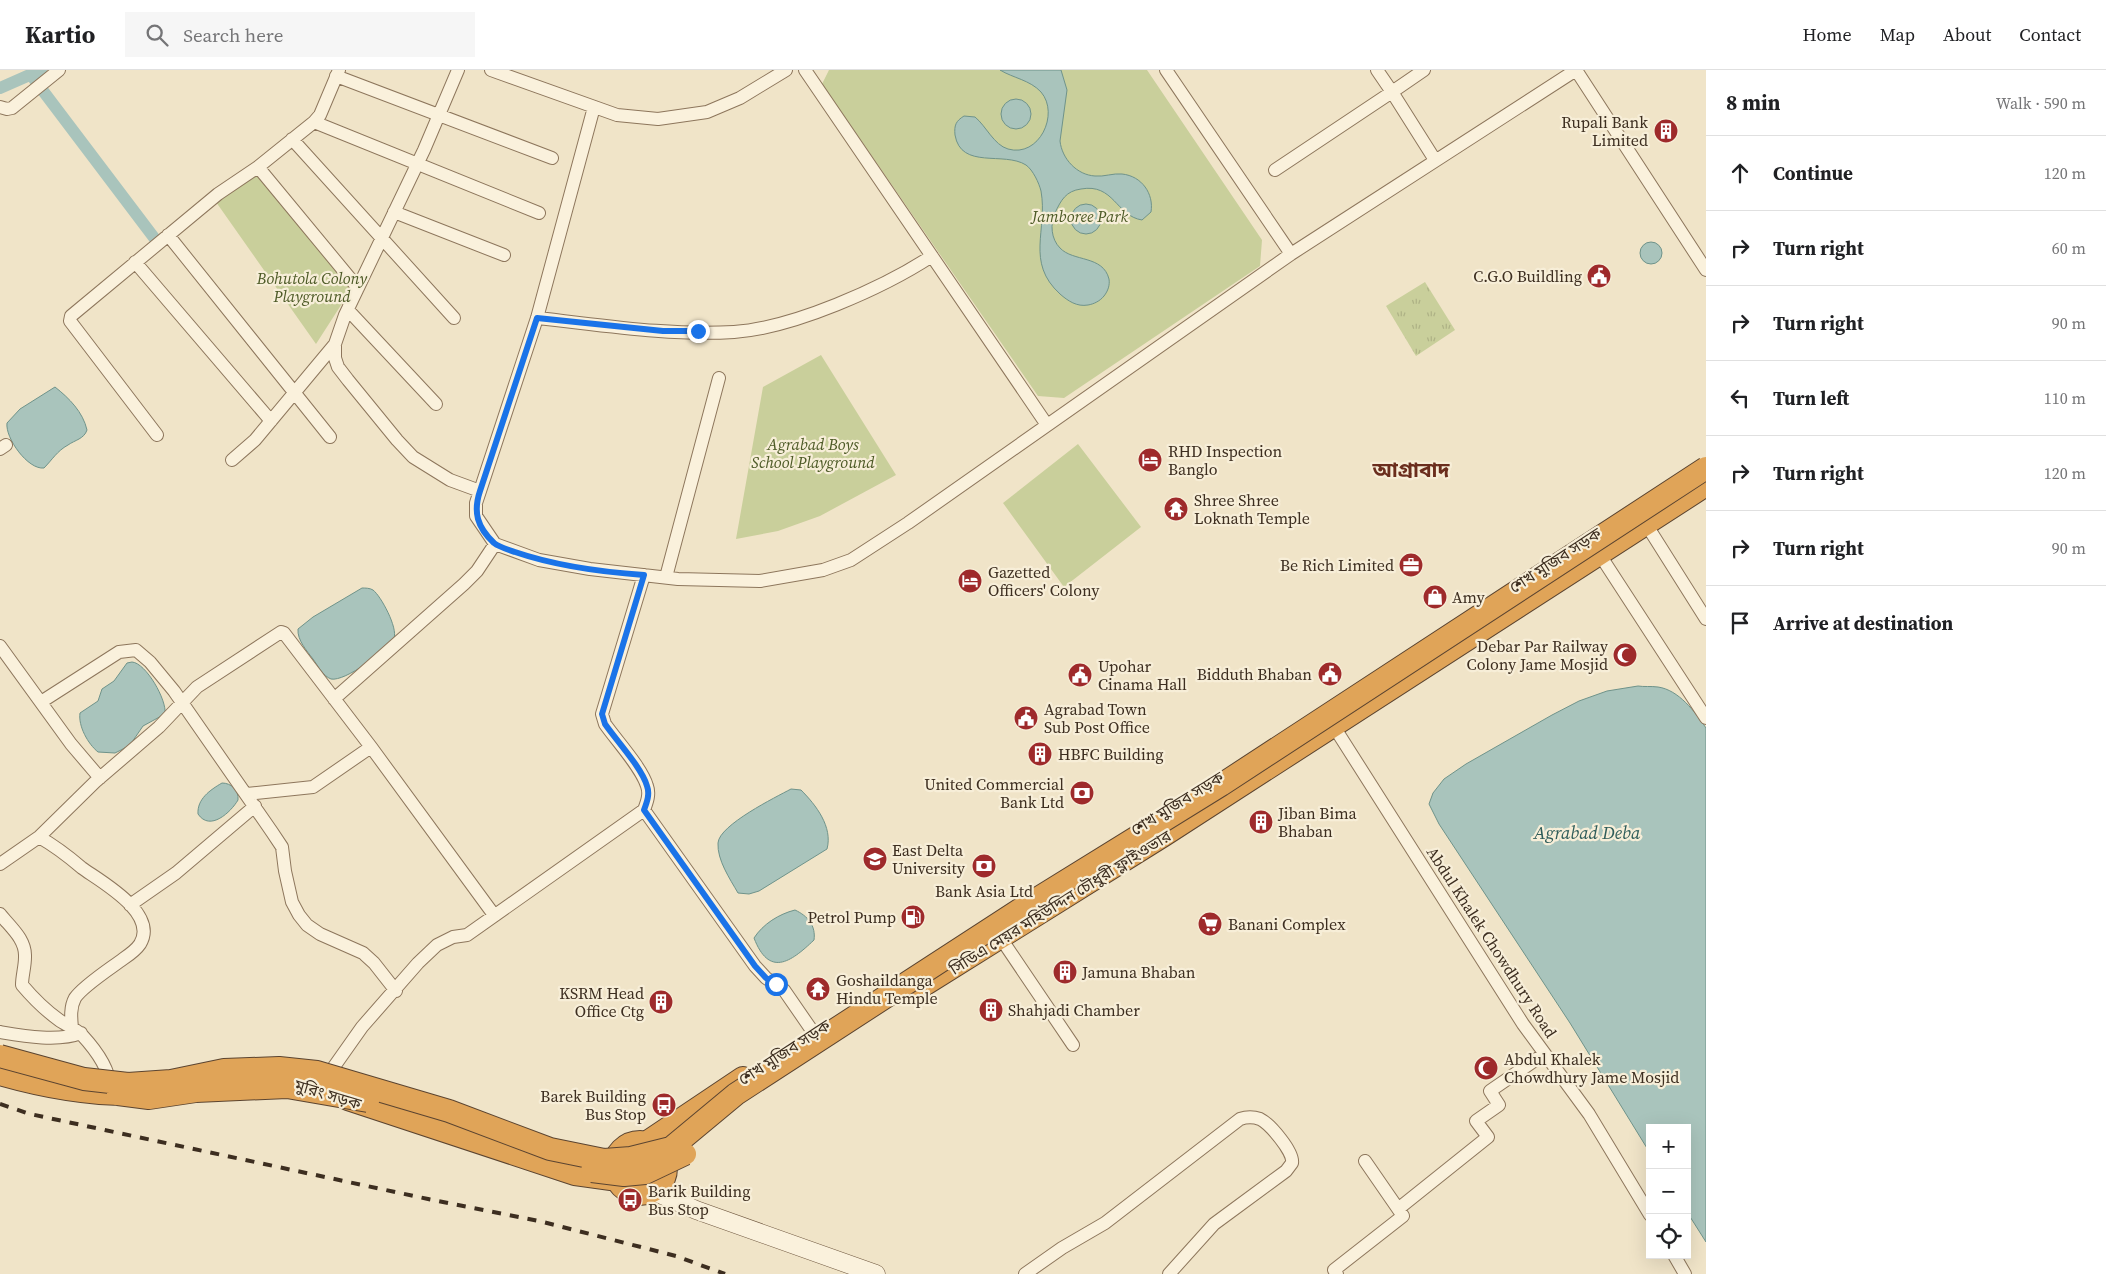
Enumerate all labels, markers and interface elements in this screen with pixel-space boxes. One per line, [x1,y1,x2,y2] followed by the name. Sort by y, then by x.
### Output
[125,12,475,57] search box
[25,18,95,51] text: Kartio
[143,21,171,49] icon: search
[183,22,283,48] text: Search here
[1803,22,1852,47] text: Home
[1880,22,1915,47] text: Map
[1943,22,1991,47] text: About
[2019,22,2081,47] text: Contact
[1726,88,1781,117] text: 8 min
[1996,92,2086,114] text: Walk · 590 m
[1561,111,1648,151] place label: Rupali Bank Limited
[1653,118,1679,144] building icon: Rupali Bank Limited
[1726,159,1754,187] icon: ahead
[1773,160,1853,186] text: Continue
[2044,162,2086,184] text: 120 m
[1030,205,1128,227] park label: Jamboree Park
[1726,234,1754,262] icon: right
[1773,235,1864,261] text: Turn right
[2052,237,2086,259] text: 60 m
[1586,263,1612,289] public building icon: C.G.O Buildling
[1473,265,1582,287] place label: C.G.O Buildling
[256,267,368,307] park label: Bohutola Colony Playground
[1726,309,1754,337] icon: right
[1773,310,1864,336] text: Turn right
[2052,312,2086,334] text: 90 m
[687,320,710,343] route end
[1726,384,1754,412] icon: left
[1773,385,1849,411] text: Turn left
[2044,387,2086,409] text: 110 m
[751,433,875,473] park label: Agrabad Boys School Playground
[1168,440,1283,480] place label: RHD Inspection Banglo
[1137,447,1163,473] hotel icon: RHD Inspection Banglo
[1372,455,1451,484] district label: আগ্রাবাদ
[1726,459,1754,487] icon: right
[1773,460,1864,486] text: Turn right
[2044,462,2086,484] text: 120 m
[1194,489,1310,529] place label: Shree Shree Loknath Temple
[1163,496,1189,522] temple icon: Shree Shree Loknath Temple
[1505,521,1606,598] street label: শেখ মুজিব সড়ক
[1726,534,1754,562] icon: right
[1773,535,1864,561] text: Turn right
[2052,537,2086,559] text: 90 m
[1398,552,1424,578] office icon: Be Rich Limited
[1280,554,1394,576] place label: Be Rich Limited
[988,561,1100,601] place label: Gazetted Officers' Colony
[957,568,983,594] hotel icon: Gazetted Officers' Colony
[1422,584,1448,610] shop icon: Amy
[1452,586,1486,608] place label: Amy
[1726,609,1754,637] icon: arrive
[1773,610,1953,636] text: Arrive at destination
[1467,635,1609,675] place label: Debar Par Railway Colony Jame Mosjid
[1612,642,1638,668] mosque icon: Debar Par Railway Colony Jame Mosjid
[1098,655,1187,695] place label: Upohar Cinama Hall
[1317,661,1343,687] public building icon: Bidduth Bhaban
[1067,662,1093,688] public building icon: Upohar Cinama Hall
[1197,663,1312,685] place label: Bidduth Bhaban
[1044,698,1150,738] place label: Agrabad Town Sub Post Office
[1013,705,1039,731] public building icon: Agrabad Town Sub Post Office
[1027,741,1053,767] building icon: HBFC Building
[1058,743,1164,765] place label: HBFC Building
[1126,765,1229,840] street label: শেখ মুজিব সড়ক
[924,773,1064,813] place label: United Commercial Bank Ltd
[1069,780,1095,806] bank icon: United Commercial Bank Ltd
[1277,802,1358,842] place label: Jiban Bima Bhaban
[1248,809,1274,835] building icon: Jiban Bima Bhaban
[1533,820,1641,845] water label: Agrabad Deba
[944,824,1175,980] street label: সিডিএ মেয়র মহিউদ্দিন চৌধুরী ফ্লাইওভার
[892,839,966,879] place label: East Delta University
[1422,842,1562,1042] street label: Abdul Khalek Chowdhury Road
[862,846,888,872] school or university icon: East Delta University
[971,853,997,879] bank icon: Bank Asia Ltd
[935,880,1033,902] place label: Bank Asia Ltd
[900,904,926,930] fuel station icon: Petrol Pump
[808,906,896,928] place label: Petrol Pump
[1197,911,1223,937] supermarket icon: Banani Complex
[1228,913,1346,935] place label: Banani Complex
[1052,959,1078,985] building icon: Jamuna Bhaban
[1081,961,1196,983] place label: Jamuna Bhaban
[836,969,938,1009] place label: Goshaildanga Hindu Temple
[765,973,788,996] route start
[805,976,831,1002] temple icon: Goshaildanga Hindu Temple
[559,982,644,1022] place label: KSRM Head Office Ctg
[648,989,674,1015] building icon: KSRM Head Office Ctg
[978,997,1004,1023] building icon: Shahjadi Chamber
[1008,999,1140,1021] place label: Shahjadi Chamber
[734,1013,835,1090] street label: শেখ মুজিব সড়ক
[1504,1048,1679,1088] place label: Abdul Khalek Chowdhury Jame Mosjid
[1473,1055,1499,1081] mosque icon: Abdul Khalek Chowdhury Jame Mosjid
[291,1073,365,1115] street label: মুরিং সড়ক
[540,1085,646,1125] place label: Barek Building Bus Stop
[651,1092,677,1118] bus stop icon: Barek Building Bus Stop
[1646,1124,1691,1259] map controls
[1646,1124,1691,1169] button: +
[1646,1169,1691,1214] button: −
[648,1180,751,1220] place label: Barik Building Bus Stop
[617,1187,643,1213] bus stop icon: Barik Building Bus Stop
[1646,1214,1691,1259] button: locate

